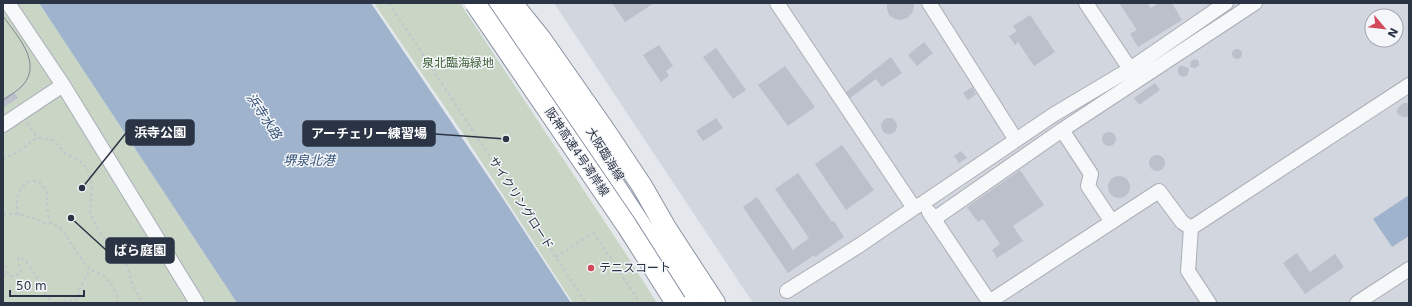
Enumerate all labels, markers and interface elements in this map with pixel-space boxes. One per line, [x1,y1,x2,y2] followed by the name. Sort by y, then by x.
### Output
[1364,8,1404,48] north arrow
[1384,25,1400,40] text: N
[422,56,494,70] park label: 泉北臨海緑地
[244,90,285,143] water label: 浜寺水路
[542,105,612,199] street label: 阪神高速4号湾岸線
[126,120,194,145] callout: 浜寺公園
[303,121,435,146] callout: アーチェリー練習場
[134,125,186,140] text: 浜寺公園
[583,125,627,183] street label: 大阪臨海線
[311,126,427,141] text: アーチェリー練習場
[283,153,337,168] water label: 堺泉北港
[486,154,556,252] street label: サイクリングロード
[106,238,174,263] callout: ばら庭園
[114,243,166,258] text: ばら庭園
[599,261,671,275] place label: テニスコート
[586,263,596,273] marker: テニスコート
[10,272,84,298] scale bar
[16,279,47,293] text: 50 m

